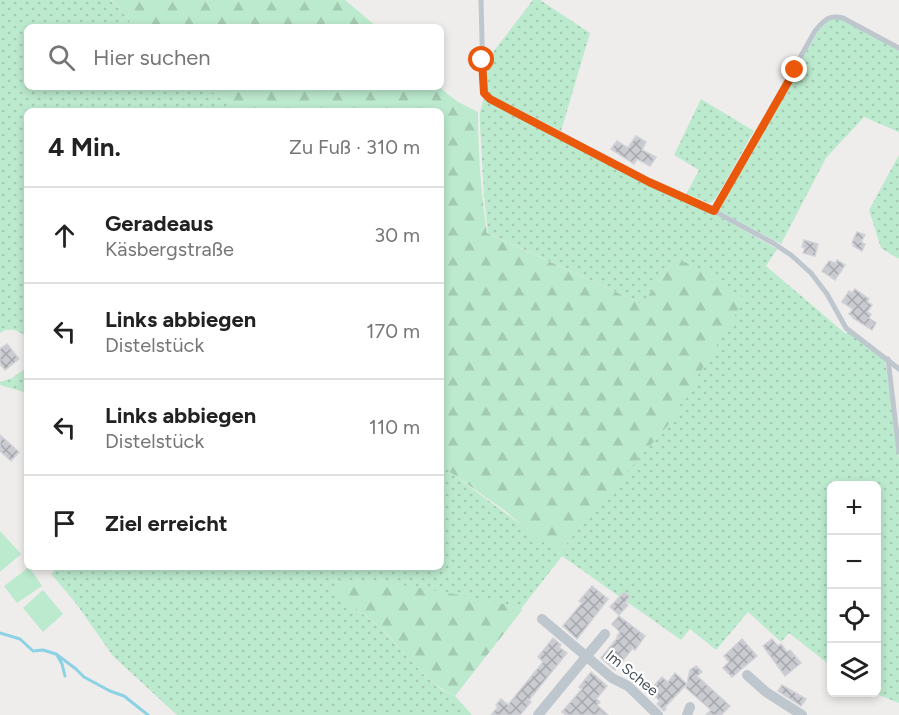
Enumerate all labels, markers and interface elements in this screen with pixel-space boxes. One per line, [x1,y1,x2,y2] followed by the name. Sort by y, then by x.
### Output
[24,24,444,90] search box
[45,41,78,74] icon: search
[93,44,211,71] text: Hier suchen
[468,46,494,72] route start
[781,56,807,82] route end
[48,131,121,163] text: 4 Min.
[289,135,420,159] text: Zu Fuß · 310 m
[105,210,213,237] text: Geradeaus
[48,219,81,252] icon: ahead
[374,223,420,247] text: 30 m
[105,237,234,261] text: Käsbergstraße
[105,306,256,333] text: Links abbiegen
[48,315,81,348] icon: left
[366,319,420,343] text: 170 m
[105,333,204,357] text: Distelstück
[105,402,256,429] text: Links abbiegen
[48,411,81,444] icon: left
[369,415,420,439] text: 110 m
[105,429,204,453] text: Distelstück
[827,481,881,697] map controls
[827,481,881,535] button: +
[48,507,81,540] icon: arrive
[105,510,228,537] text: Ziel erreicht
[827,535,881,589] button: −
[827,589,881,643] button: locate
[827,643,881,697] button: layers
[602,646,662,700] street label: Im Schee

